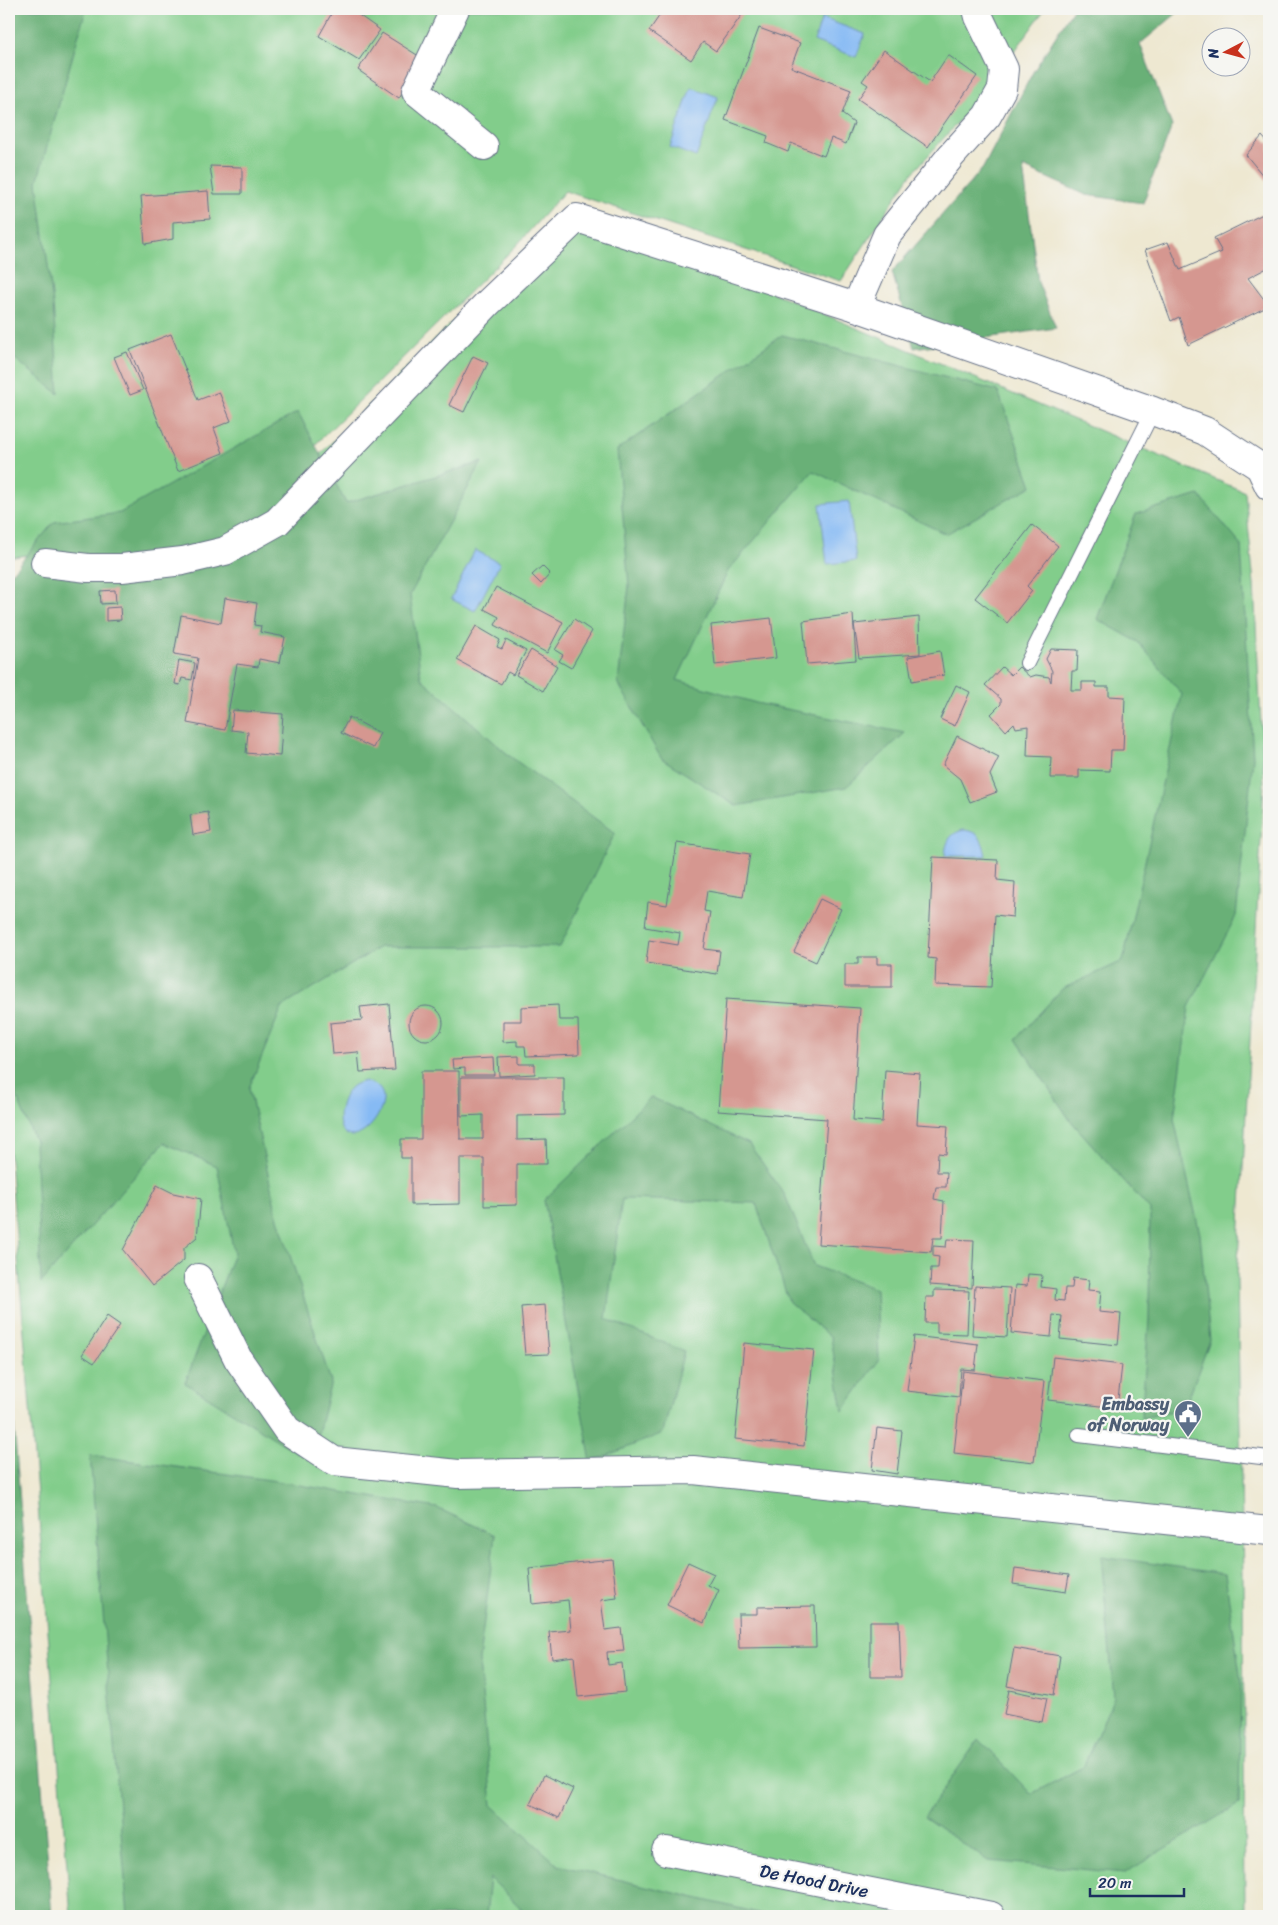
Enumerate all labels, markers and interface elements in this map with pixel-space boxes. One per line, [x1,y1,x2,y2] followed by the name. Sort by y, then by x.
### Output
[1200,28,1250,78] north arrow
[1201,47,1227,60] text: N
[1087,1388,1170,1441] place label: Embassy of Norway
[1173,1399,1203,1438] public building icon: Embassy of Norway
[757,1855,871,1907] street label: De Hood Drive
[1090,1865,1184,1897] scale bar
[1098,1870,1132,1896] text: 20 m

